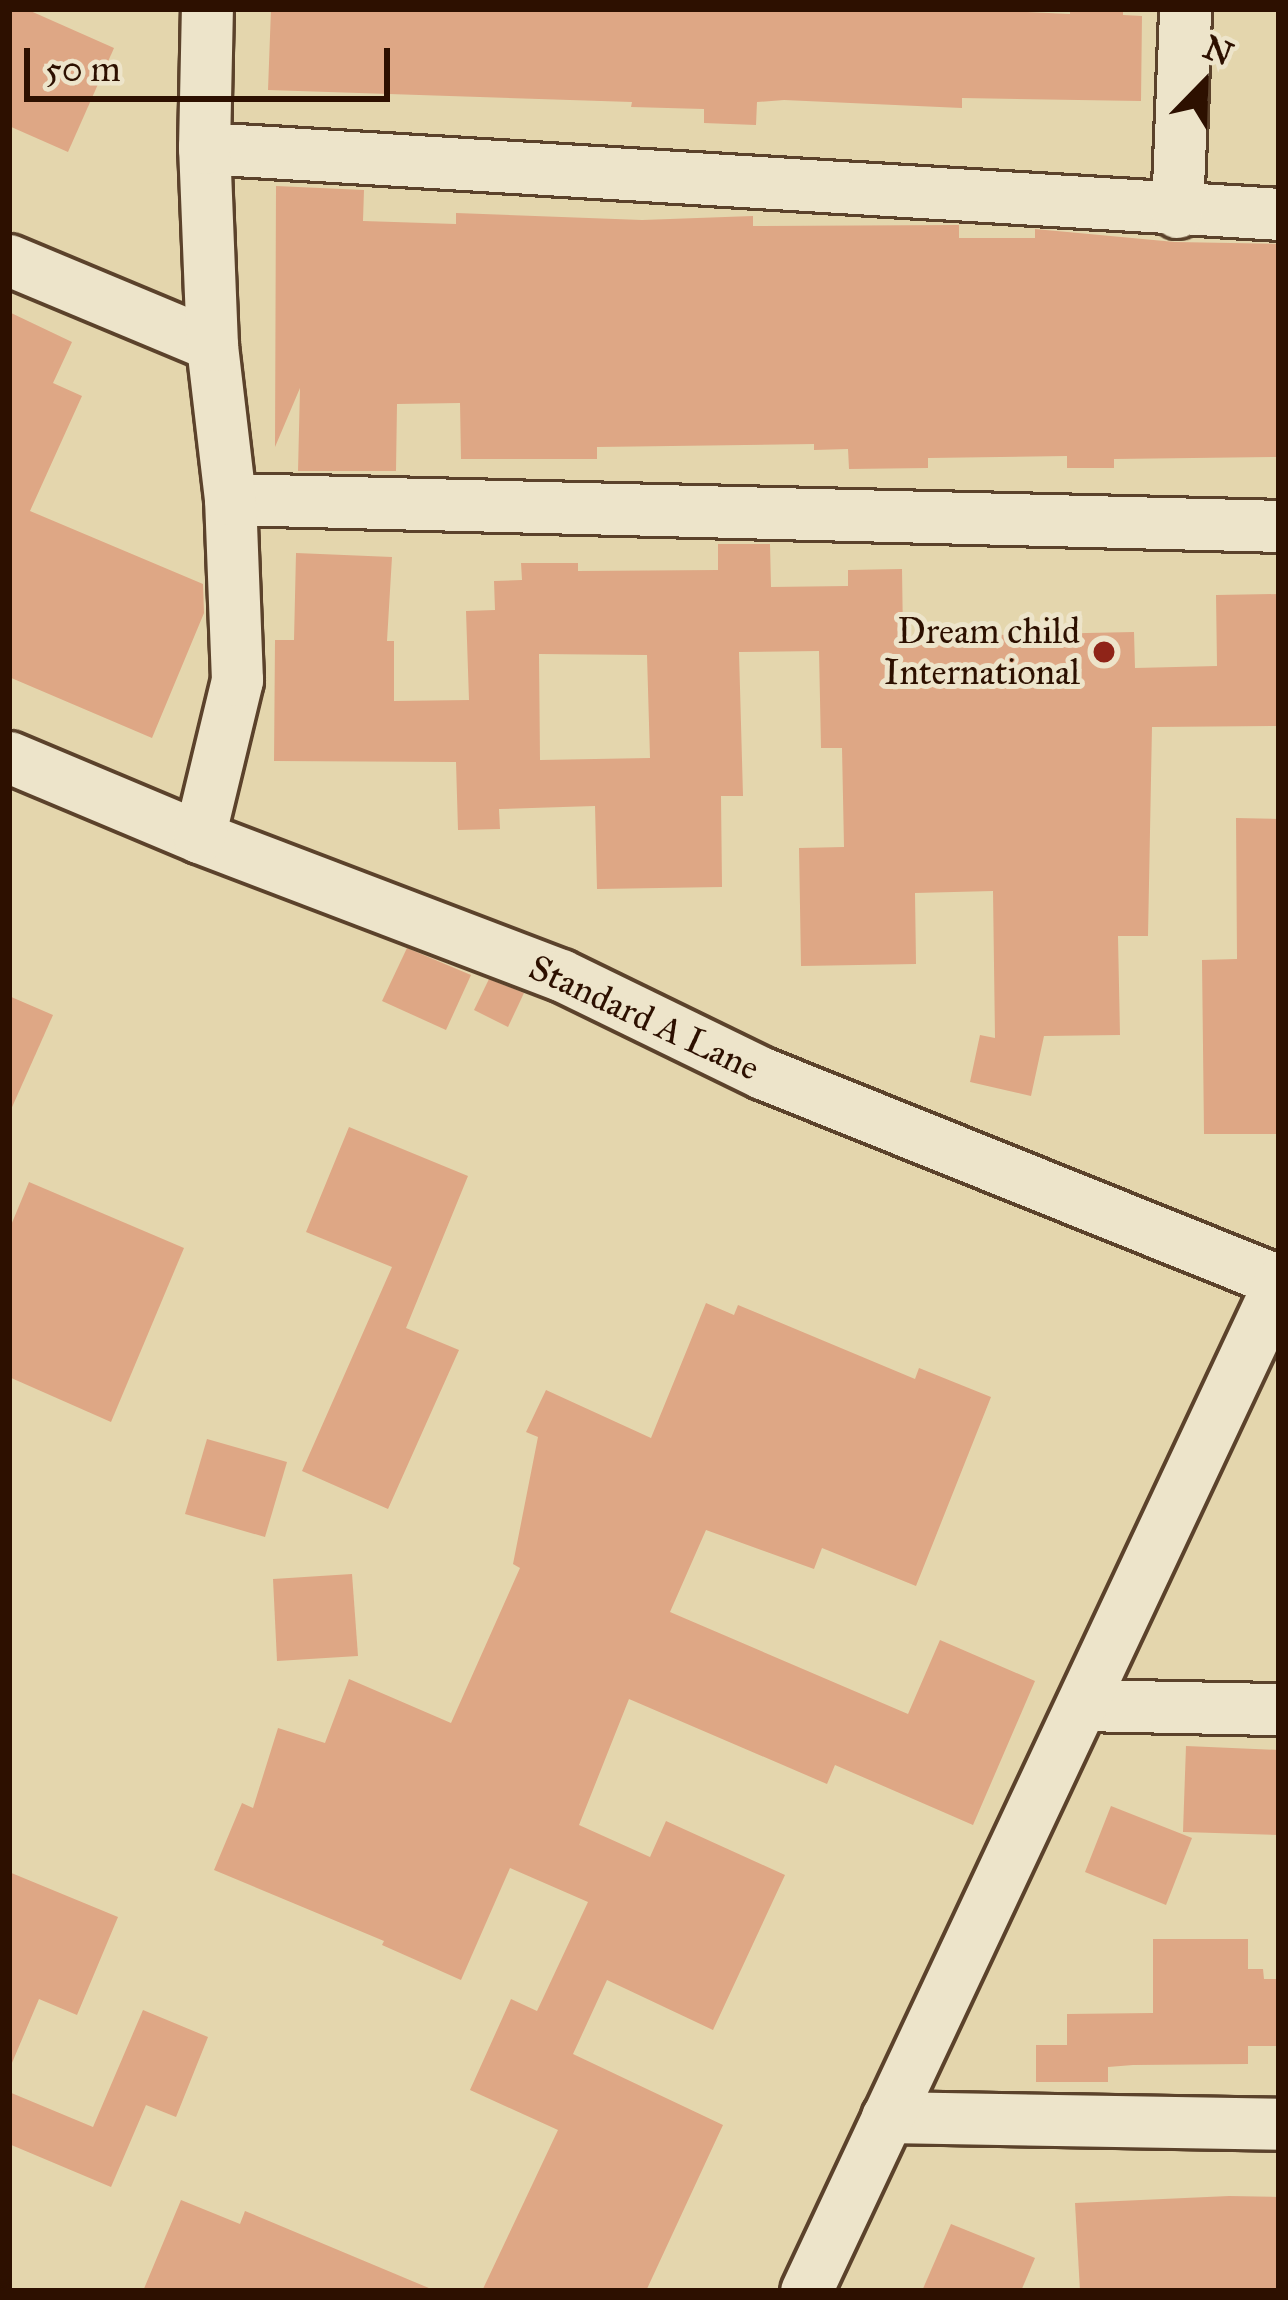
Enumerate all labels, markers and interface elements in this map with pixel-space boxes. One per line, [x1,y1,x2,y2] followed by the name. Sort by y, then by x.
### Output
[30,24,396,98] scale bar
[1144,24,1264,144] north arrow
[1197,27,1239,75] text: N
[45,47,121,91] text: 50 m
[884,609,1080,694] place label: Dream child International
[1091,639,1117,665] marker: Dream child International
[522,946,766,1090] street label: Standard A Lane

